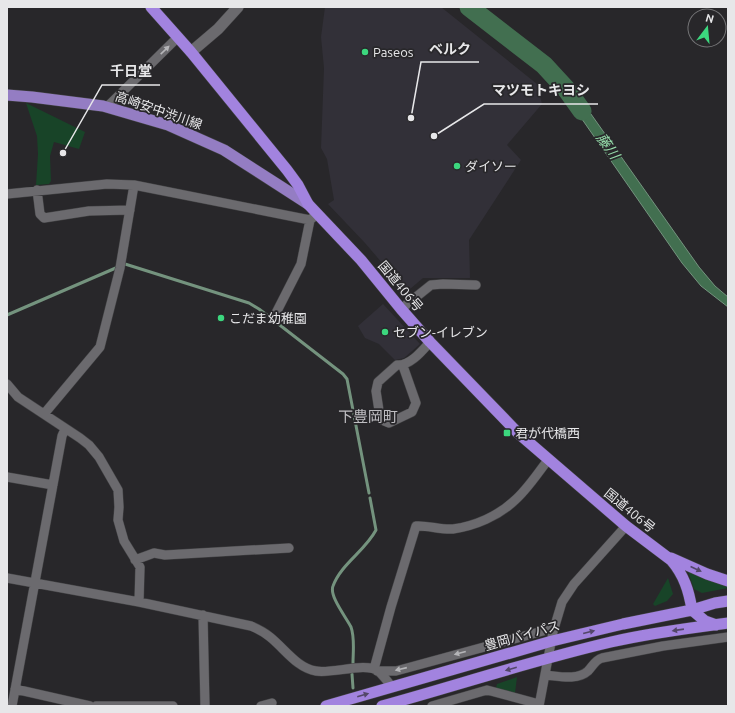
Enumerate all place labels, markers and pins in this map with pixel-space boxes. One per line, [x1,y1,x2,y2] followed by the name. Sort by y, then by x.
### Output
[421,36,479,62] callout: ベルク
[373,45,414,59] place label: Paseos
[360,47,370,57] marker: Paseos
[102,59,160,85] callout: 千日堂
[484,78,598,104] callout: マツモトキヨシ
[465,159,517,173] place label: ダイソー
[452,161,462,171] marker: ダイソー
[229,311,307,325] place label: こだま幼稚園
[216,313,226,323] marker: こだま幼稚園
[393,325,488,339] place label: セブン-イレブン
[380,327,390,337] marker: セブン-イレブン
[515,426,580,440] place label: 君が代橋西
[502,428,512,438] marker: 君が代橋西

